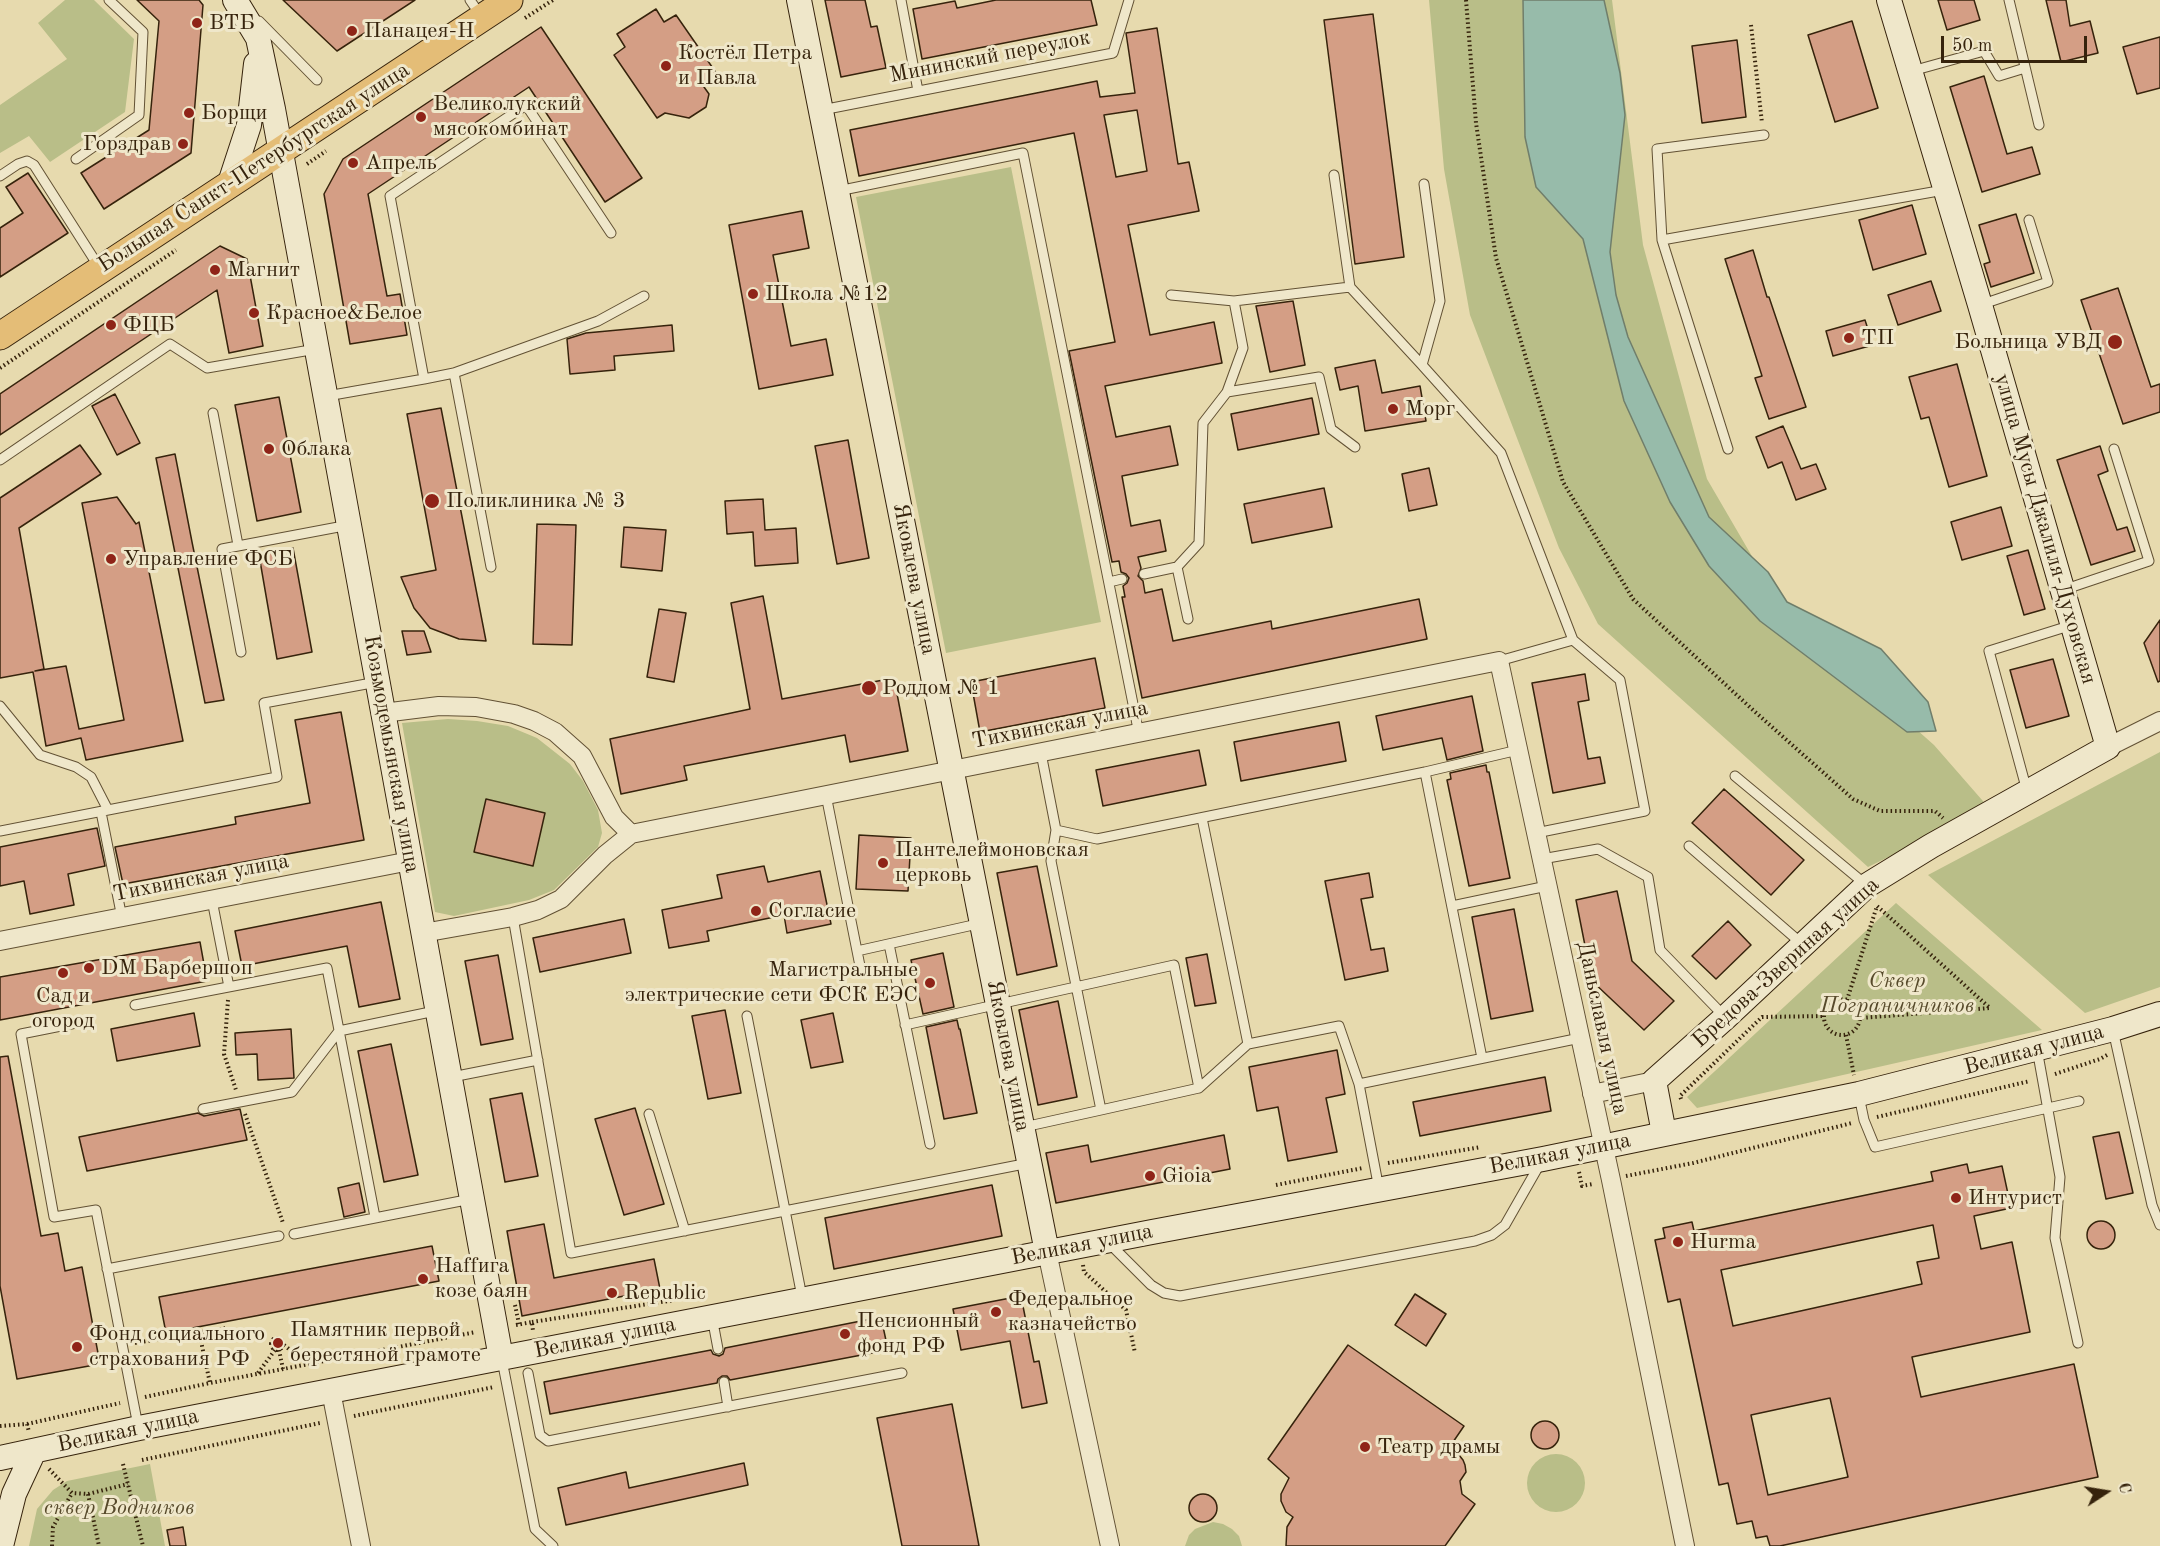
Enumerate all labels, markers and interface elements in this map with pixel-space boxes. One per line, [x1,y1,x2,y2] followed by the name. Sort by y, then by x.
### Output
[209,10,255,36] place label: ВТБ
[190,16,204,30] marker: ВТБ
[364,18,474,44] place label: Панацея-Н
[345,24,359,38] marker: Панацея-Н
[1944,24,2090,62] scale bar
[887,25,1093,89] street label: Мининский переулок
[1952,37,1992,55] text: 50 m
[678,40,812,92] place label: Костёл Петра и Павла
[93,57,415,279] street label: Большая Санкт-Петербургская улица
[659,59,673,73] marker: Костёл Петра и Павла
[433,91,581,142] place label: Великолукский мясокомбинат
[201,100,267,126] place label: Борщи
[182,106,196,120] marker: Борщи
[414,110,428,124] marker: Великолукский мясокомбинат
[83,131,171,157] place label: Горздрав
[176,137,190,151] marker: Горздрав
[365,150,437,176] place label: Апрель
[346,156,360,170] marker: Апрель
[227,257,300,283] place label: Магнит
[208,263,222,277] marker: Магнит
[765,281,888,307] place label: Школа №12
[746,287,760,301] marker: Школа №12
[266,300,422,326] place label: Красное&Белое
[247,306,261,320] marker: Красное&Белое
[123,312,175,338] place label: ФЦБ
[104,318,118,332] marker: ФЦБ
[1861,325,1894,351] place label: ТП
[1954,329,2102,355] place label: Больница УВД
[1842,331,1856,345] marker: ТП
[2106,333,2124,351] marker: Больница УВД
[1988,371,2102,687] street label: улица Мусы Джалиля-Духовская
[1405,396,1455,422] place label: Морг
[1386,402,1400,416] marker: Морг
[281,436,351,462] place label: Облака
[262,442,276,456] marker: Облака
[446,488,626,514] place label: Поликлиника № 3
[423,492,441,510] marker: Поликлиника № 3
[886,501,942,657] street label: Яковлева улица
[123,546,293,572] place label: Управление ФСБ
[104,552,118,566] marker: Управление ФСБ
[357,633,425,875] street label: Козьмодемьянская улица
[882,675,1000,701] place label: Роддом № 1
[860,679,878,697] marker: Роддом № 1
[970,695,1150,755] street label: Тихвинская улица
[895,837,1089,888] place label: Пантелеймоновская церковь
[111,848,291,908] street label: Тихвинская улица
[876,856,890,870] marker: Пантелеймоновская церковь
[1687,872,1885,1054] street label: Бредова-Звериная улица
[768,898,856,924] place label: Согласие
[749,904,763,918] marker: Согласие
[1571,939,1633,1117] street label: Даньславля улица
[101,955,253,981] place label: DM Барбершоп
[625,957,918,1008] place label: Магистральные электрические сети ФСК ЕЭС
[82,961,96,975] marker: DM Барбершоп
[56,966,70,980] marker: Сад и огород
[1820,968,1974,1020] park label: Сквер Пограничников
[923,976,937,990] marker: Магистральные электрические сети ФСК ЕЭС
[980,978,1036,1134] street label: Яковлева улица
[32,983,94,1034] place label: Сад и огород
[1961,1019,2107,1081] street label: Великая улица
[1487,1127,1633,1181] street label: Великая улица
[1162,1163,1211,1189] place label: Gioia
[1143,1169,1157,1183] marker: Gioia
[1968,1185,2062,1211] place label: Интурист
[1949,1191,1963,1205] marker: Интурист
[1009,1218,1155,1272] street label: Великая улица
[1690,1229,1756,1255] place label: Hurma
[1671,1235,1685,1249] marker: Hurma
[435,1253,528,1304] place label: Наffига козе баян
[416,1272,430,1286] marker: Наffига козе баян
[624,1280,706,1306] place label: Republic
[605,1286,619,1300] marker: Republic
[1008,1286,1137,1338] place label: Федеральное казначейство
[989,1305,1003,1319] marker: Федеральное казначейство
[857,1308,979,1360] place label: Пенсионный фонд РФ
[532,1311,678,1365] street label: Великая улица
[290,1317,481,1368] place label: Памятник первой берестяной грамоте
[89,1321,265,1372] place label: Фонд социального страхования РФ
[838,1327,852,1341] marker: Пенсионный фонд РФ
[271,1336,285,1350] marker: Памятник первой берестяной грамоте
[70,1340,84,1354] marker: Фонд социального страхования РФ
[55,1403,201,1459] street label: Великая улица
[1377,1434,1500,1460] place label: Театр драмы
[1358,1440,1372,1454] marker: Театр драмы
[2076,1462,2136,1522] north arrow
[2115,1481,2133,1495] text: С
[44,1495,194,1521] park label: сквер Водников

